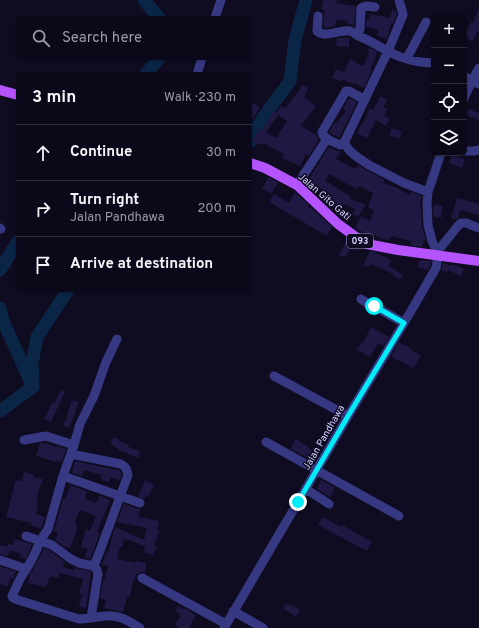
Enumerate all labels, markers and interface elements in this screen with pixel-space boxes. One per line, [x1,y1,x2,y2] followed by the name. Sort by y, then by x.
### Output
[431,12,467,156] map controls
[431,12,467,48] button: +
[16,16,252,60] search box
[30,27,52,49] icon: search
[62,29,142,48] text: Search here
[431,48,467,84] button: −
[431,84,467,120] button: locate
[32,87,76,109] text: 3 min
[164,90,236,106] text: Walk · 230 m
[431,120,467,156] button: layers
[32,142,54,164] icon: ahead
[70,143,132,162] text: Continue
[206,145,236,161] text: 30 m
[295,171,353,224] street label: Jalan Gito Gati
[70,191,139,210] text: Turn right
[32,198,54,220] icon: right
[197,201,236,217] text: 200 m
[70,210,165,226] text: Jalan Pandhawa
[347,234,373,248] road number: 093
[32,254,54,276] icon: arrive
[70,255,213,274] text: Arrive at destination
[365,297,383,315] route start
[300,403,348,473] street label: Jalan Pandhawa
[289,493,307,511] route end

